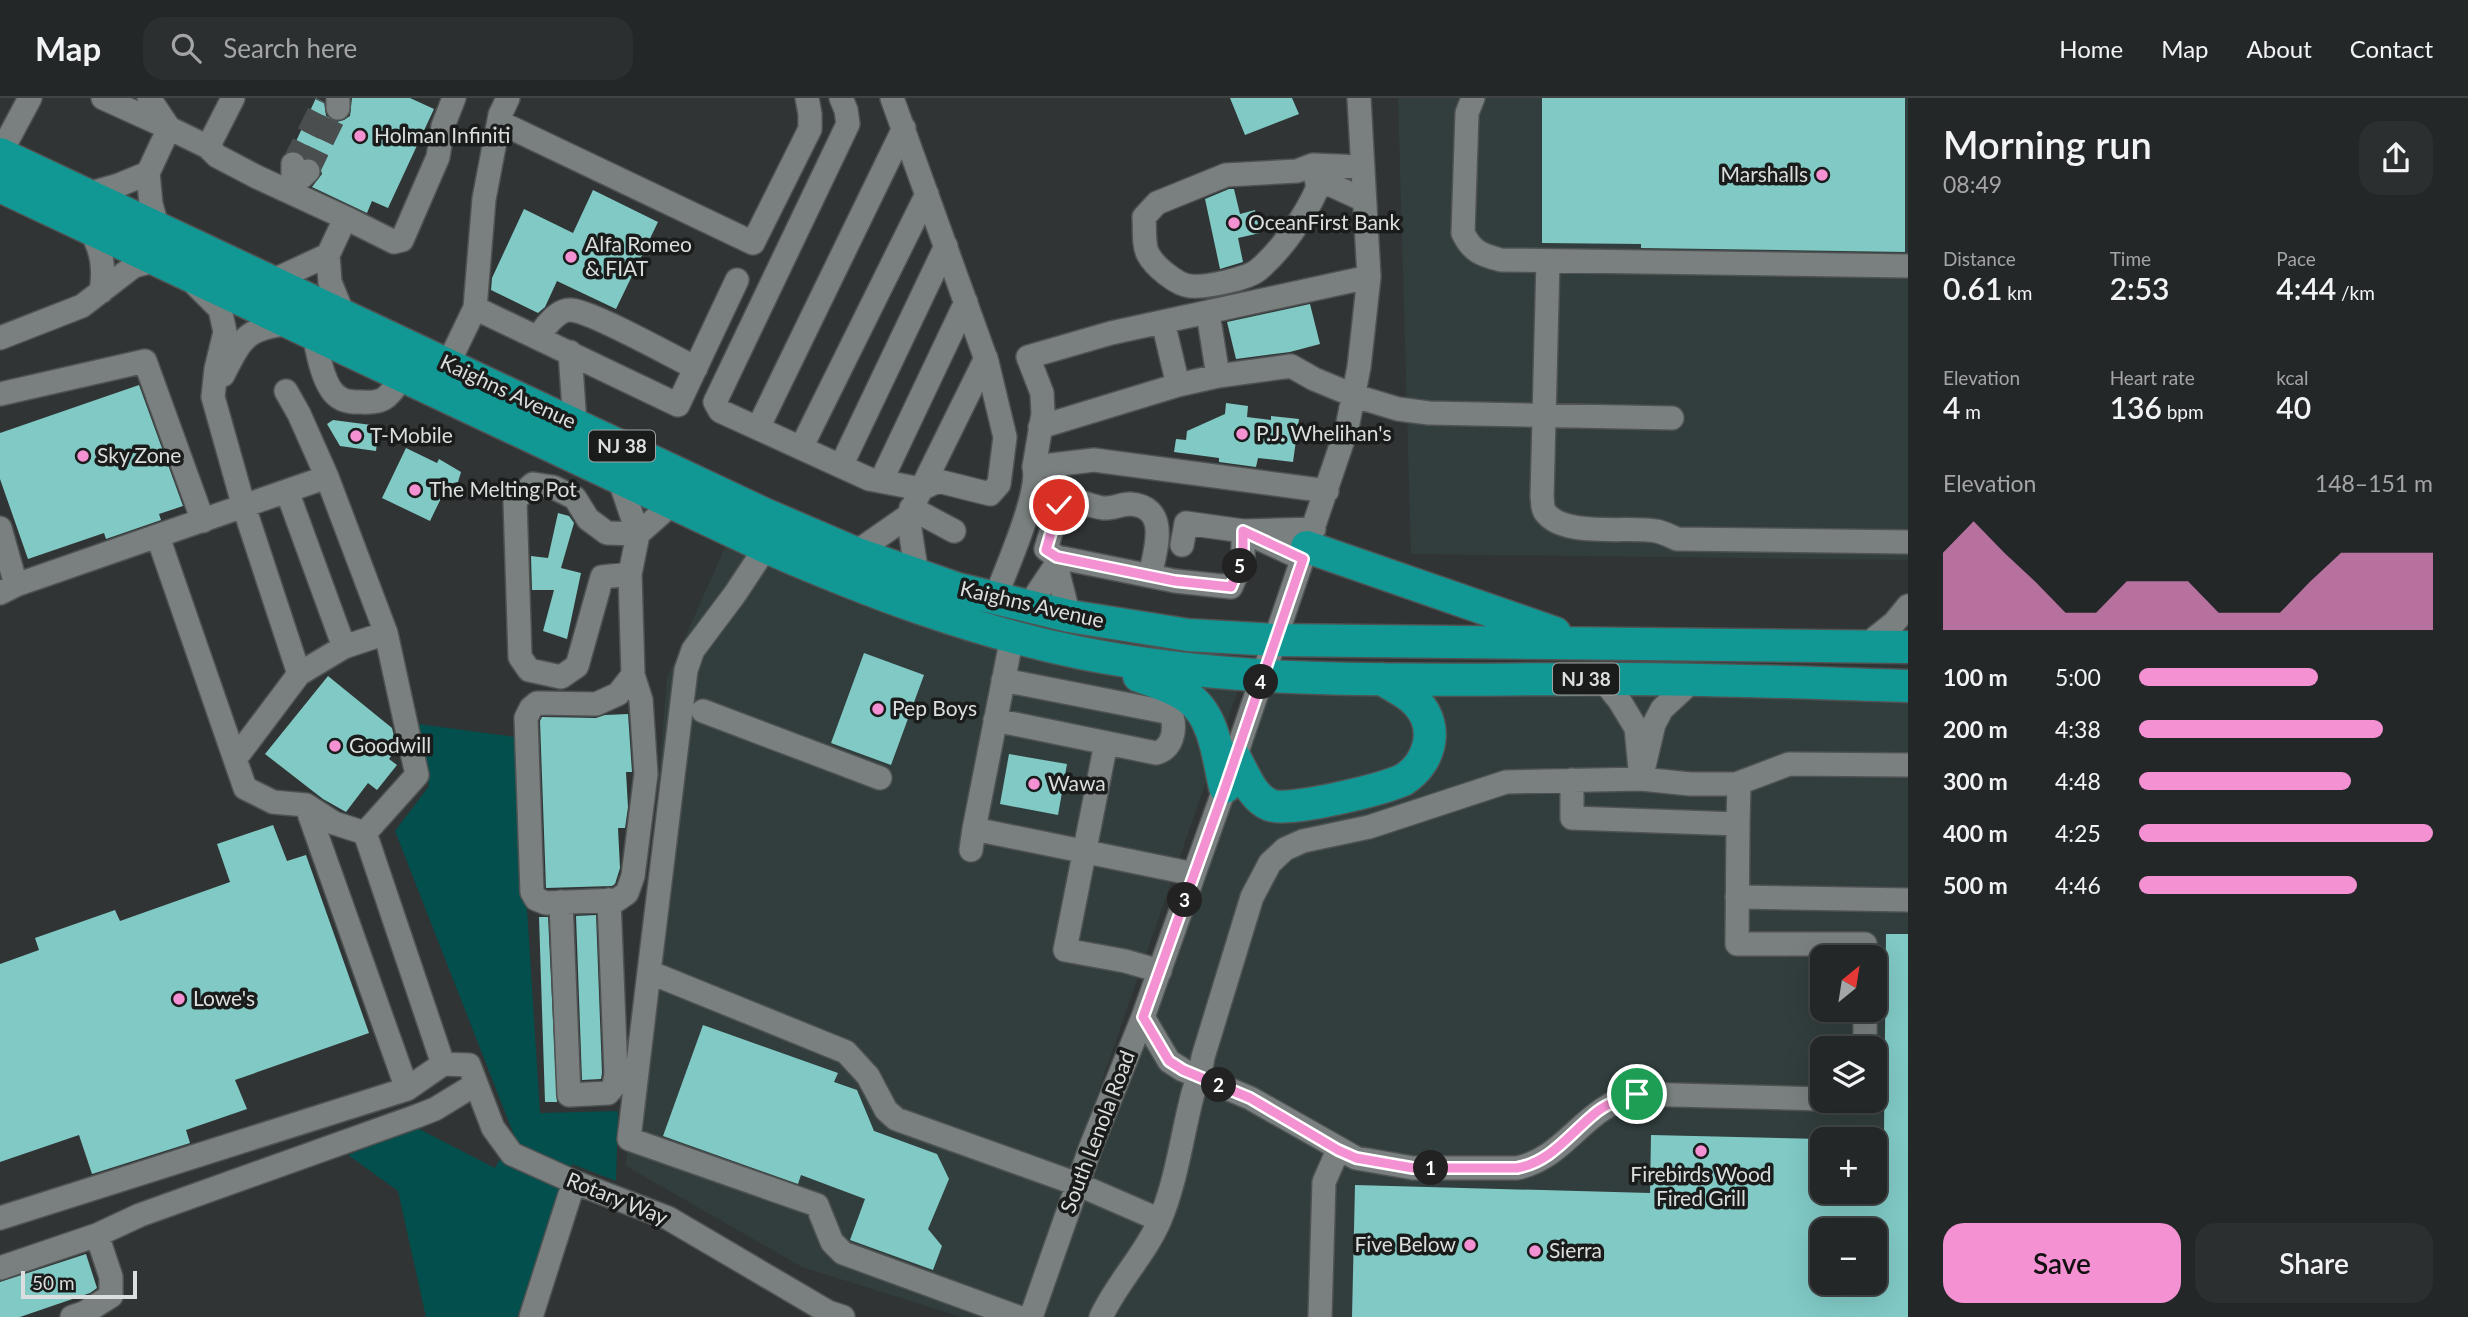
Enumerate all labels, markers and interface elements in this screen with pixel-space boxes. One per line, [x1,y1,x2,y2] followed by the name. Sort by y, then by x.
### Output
[143,17,633,80] search box
[35,28,101,68] text: Map
[167,29,205,67] icon: search
[223,32,357,64] text: Search here
[2059,34,2123,63] text: Home
[2161,34,2209,63] text: Map
[2247,34,2312,63] text: About
[2350,34,2433,63] text: Contact
[1943,121,2152,167] text: Morning run
[2359,121,2433,195] button: share
[374,122,510,147] place label: Holman Infiniti
[352,128,368,144] marker: Holman Infiniti
[1721,161,1808,186] place label: Marshalls
[1814,167,1830,183] marker: Marshalls
[1943,170,2002,198] text: 08:49
[1248,209,1401,234] place label: OceanFirst Bank
[1226,215,1242,231] marker: OceanFirst Bank
[585,231,692,280] place label: Alfa Romeo & FIAT
[1943,247,2016,270] text: Distance
[2110,247,2151,270] text: Time
[2276,247,2316,270] text: Pace
[563,249,579,265] marker: Alfa Romeo & FIAT
[1943,270,2002,306] text: 0.61
[2110,270,2169,306] text: 2:53
[2276,270,2336,306] text: 4:44
[2002,281,2032,304] text: km
[2336,281,2375,304] text: /km
[437,348,581,433] street label: Kaighns Avenue
[1943,366,2020,389] text: Elevation
[2110,366,2195,389] text: Heart rate
[2276,366,2308,389] text: kcal
[1943,389,1960,425] text: 4
[2110,389,2162,425] text: 136
[2276,389,2311,425] text: 40
[1960,400,1981,423] text: m
[2162,400,2204,423] text: bpm
[1256,420,1392,445] place label: P.J. Whelihan's
[370,422,453,447] place label: T-Mobile
[1234,426,1250,442] marker: P.J. Whelihan's
[348,428,364,444] marker: T-Mobile
[589,430,655,462] road number: NJ 38
[97,442,181,467] place label: Sky Zone
[75,448,91,464] marker: Sky Zone
[1943,469,2036,497] text: Elevation
[2315,469,2433,497] text: 148–151 m
[1029,475,1089,535] pin
[429,476,577,501] place label: The Melting Pot
[407,482,423,498] marker: The Melting Pot
[1040,486,1078,524] icon: check
[1222,548,1258,584] pin: 5
[1234,554,1245,577] text: 5
[958,575,1107,632] street label: Kaighns Avenue
[1943,663,2008,691] text: 100 m
[2055,663,2101,691] text: 5:00
[1244,664,1278,700] pin: 4
[1553,664,1619,694] road number: NJ 38
[1255,670,1266,693] text: 4
[892,695,977,720] place label: Pep Boys
[870,701,886,717] marker: Pep Boys
[1943,715,2008,743] text: 200 m
[2055,715,2101,743] text: 4:38
[349,732,431,757] place label: Goodwill
[327,738,343,754] marker: Goodwill
[1943,767,2008,795] text: 300 m
[2055,767,2101,795] text: 4:48
[1048,770,1106,795] place label: Wawa
[1026,776,1042,792] marker: Wawa
[1943,819,2008,847] text: 400 m
[2055,819,2101,847] text: 4:25
[1943,871,2008,899] text: 500 m
[2055,871,2101,899] text: 4:46
[1168,882,1202,918] pin: 3
[1179,888,1190,911] text: 3
[1810,945,1886,1022] north arrow
[1810,945,1887,1295] map controls
[193,985,255,1010] place label: Lowe's
[171,991,187,1007] marker: Lowe's
[1810,1036,1887,1113] button: layers
[1054,1047,1139,1216] street label: South Lenola Road
[1607,1064,1667,1124] pin
[1202,1068,1236,1102] pin: 2
[1213,1073,1224,1096] text: 2
[1618,1075,1656,1113] icon: arrive
[1810,1127,1887,1204] button: +
[1693,1143,1709,1159] marker: Firebirds Wood Fired Grill
[1414,1150,1448,1186] pin: 1
[1425,1156,1436,1179] text: 1
[1630,1161,1772,1210] place label: Firebirds Wood Fired Grill
[563,1166,672,1229] street label: Rotary Way
[1810,1218,1887,1295] button: −
[1943,1223,2181,1303] button: Save
[2195,1223,2433,1303] button: Share
[1354,1231,1456,1256] place label: Five Below
[1462,1237,1478,1253] marker: Five Below
[1549,1237,1602,1262] place label: Sierra
[1527,1243,1543,1259] marker: Sierra
[21,1268,136,1300] scale bar
[32,1271,75,1294] text: 50 m

